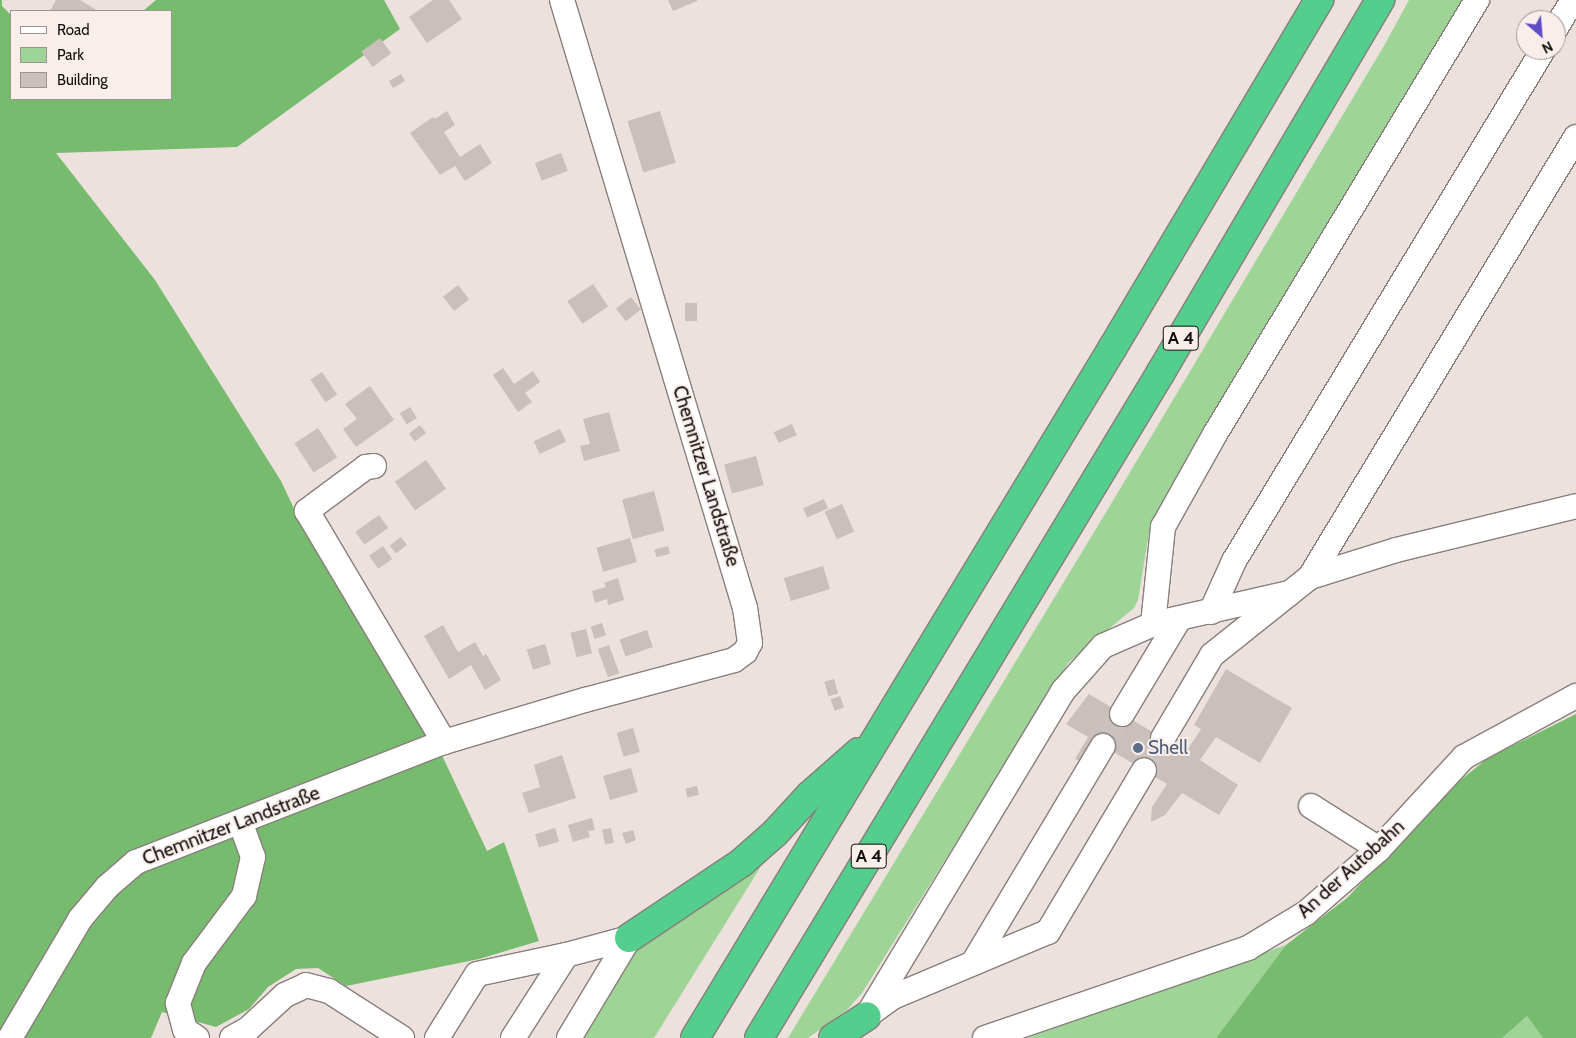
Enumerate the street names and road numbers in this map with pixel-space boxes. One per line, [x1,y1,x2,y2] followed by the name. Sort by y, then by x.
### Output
[1162,322,1200,353] road number: A 4
[668,383,744,569] street label: Chemnitzer Landstraße
[139,782,323,870] street label: Chemnitzer Landstraße
[1293,815,1409,923] street label: An der Autobahn
[850,840,888,871] road number: A 4

